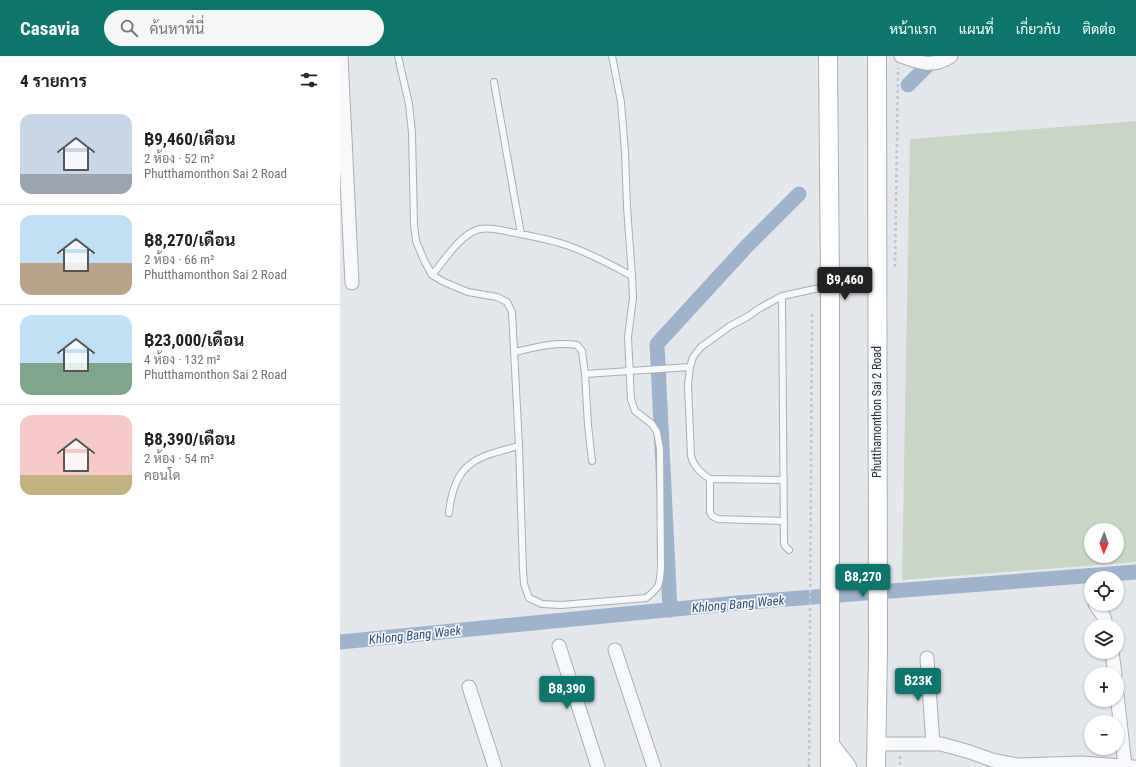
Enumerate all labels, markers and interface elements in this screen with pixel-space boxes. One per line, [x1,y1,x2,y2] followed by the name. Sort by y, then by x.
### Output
[104,10,384,46] search box
[20,17,80,40] text: Casavia
[118,17,140,39] icon: search
[150,20,204,38] text: ค้นหาที่นี่
[889,21,937,37] text: หน้าแรก
[959,21,994,37] text: แผนที่
[1016,21,1060,37] text: เกี่ยวกับ
[1082,21,1116,37] text: ติดต่อ
[298,69,320,91] icon: filters
[20,71,87,91] text: 4 รายการ
[144,129,236,149] text: ฿9,460/เดือน
[52,130,100,178] icon: home
[144,151,214,166] text: 2 ห้อง · 52 m²
[144,166,287,181] text: Phutthamonthon Sai 2 Road
[144,230,236,250] text: ฿8,270/เดือน
[52,231,100,279] icon: home
[144,252,214,267] text: 2 ห้อง · 66 m²
[144,267,287,282] text: Phutthamonthon Sai 2 Road
[812,267,878,301] pin: ฿9,460
[826,272,864,287] text: ฿9,460
[144,330,244,350] text: ฿23,000/เดือน
[52,331,100,379] icon: home
[870,346,884,478] street label: Phutthamonthon Sai 2 Road
[144,352,221,367] text: 4 ห้อง · 132 m²
[144,367,287,382] text: Phutthamonthon Sai 2 Road
[144,429,236,449] text: ฿8,390/เดือน
[52,431,100,479] icon: home
[144,451,214,466] text: 2 ห้อง · 54 m²
[144,468,180,483] text: คอนโด
[1084,523,1124,563] north arrow
[1084,523,1124,755] map controls
[830,564,896,598] pin: ฿8,270
[844,569,882,584] text: ฿8,270
[1084,571,1124,611] button: locate
[691,592,785,616] water label: Khlong Bang Waek
[1084,619,1124,659] button: layers
[368,623,462,647] water label: Khlong Bang Waek
[1084,667,1124,707] button: +
[894,668,942,702] pin: ฿23K
[904,673,932,688] text: ฿23K
[534,676,600,710] pin: ฿8,390
[548,681,586,696] text: ฿8,390
[1084,715,1124,755] button: −

